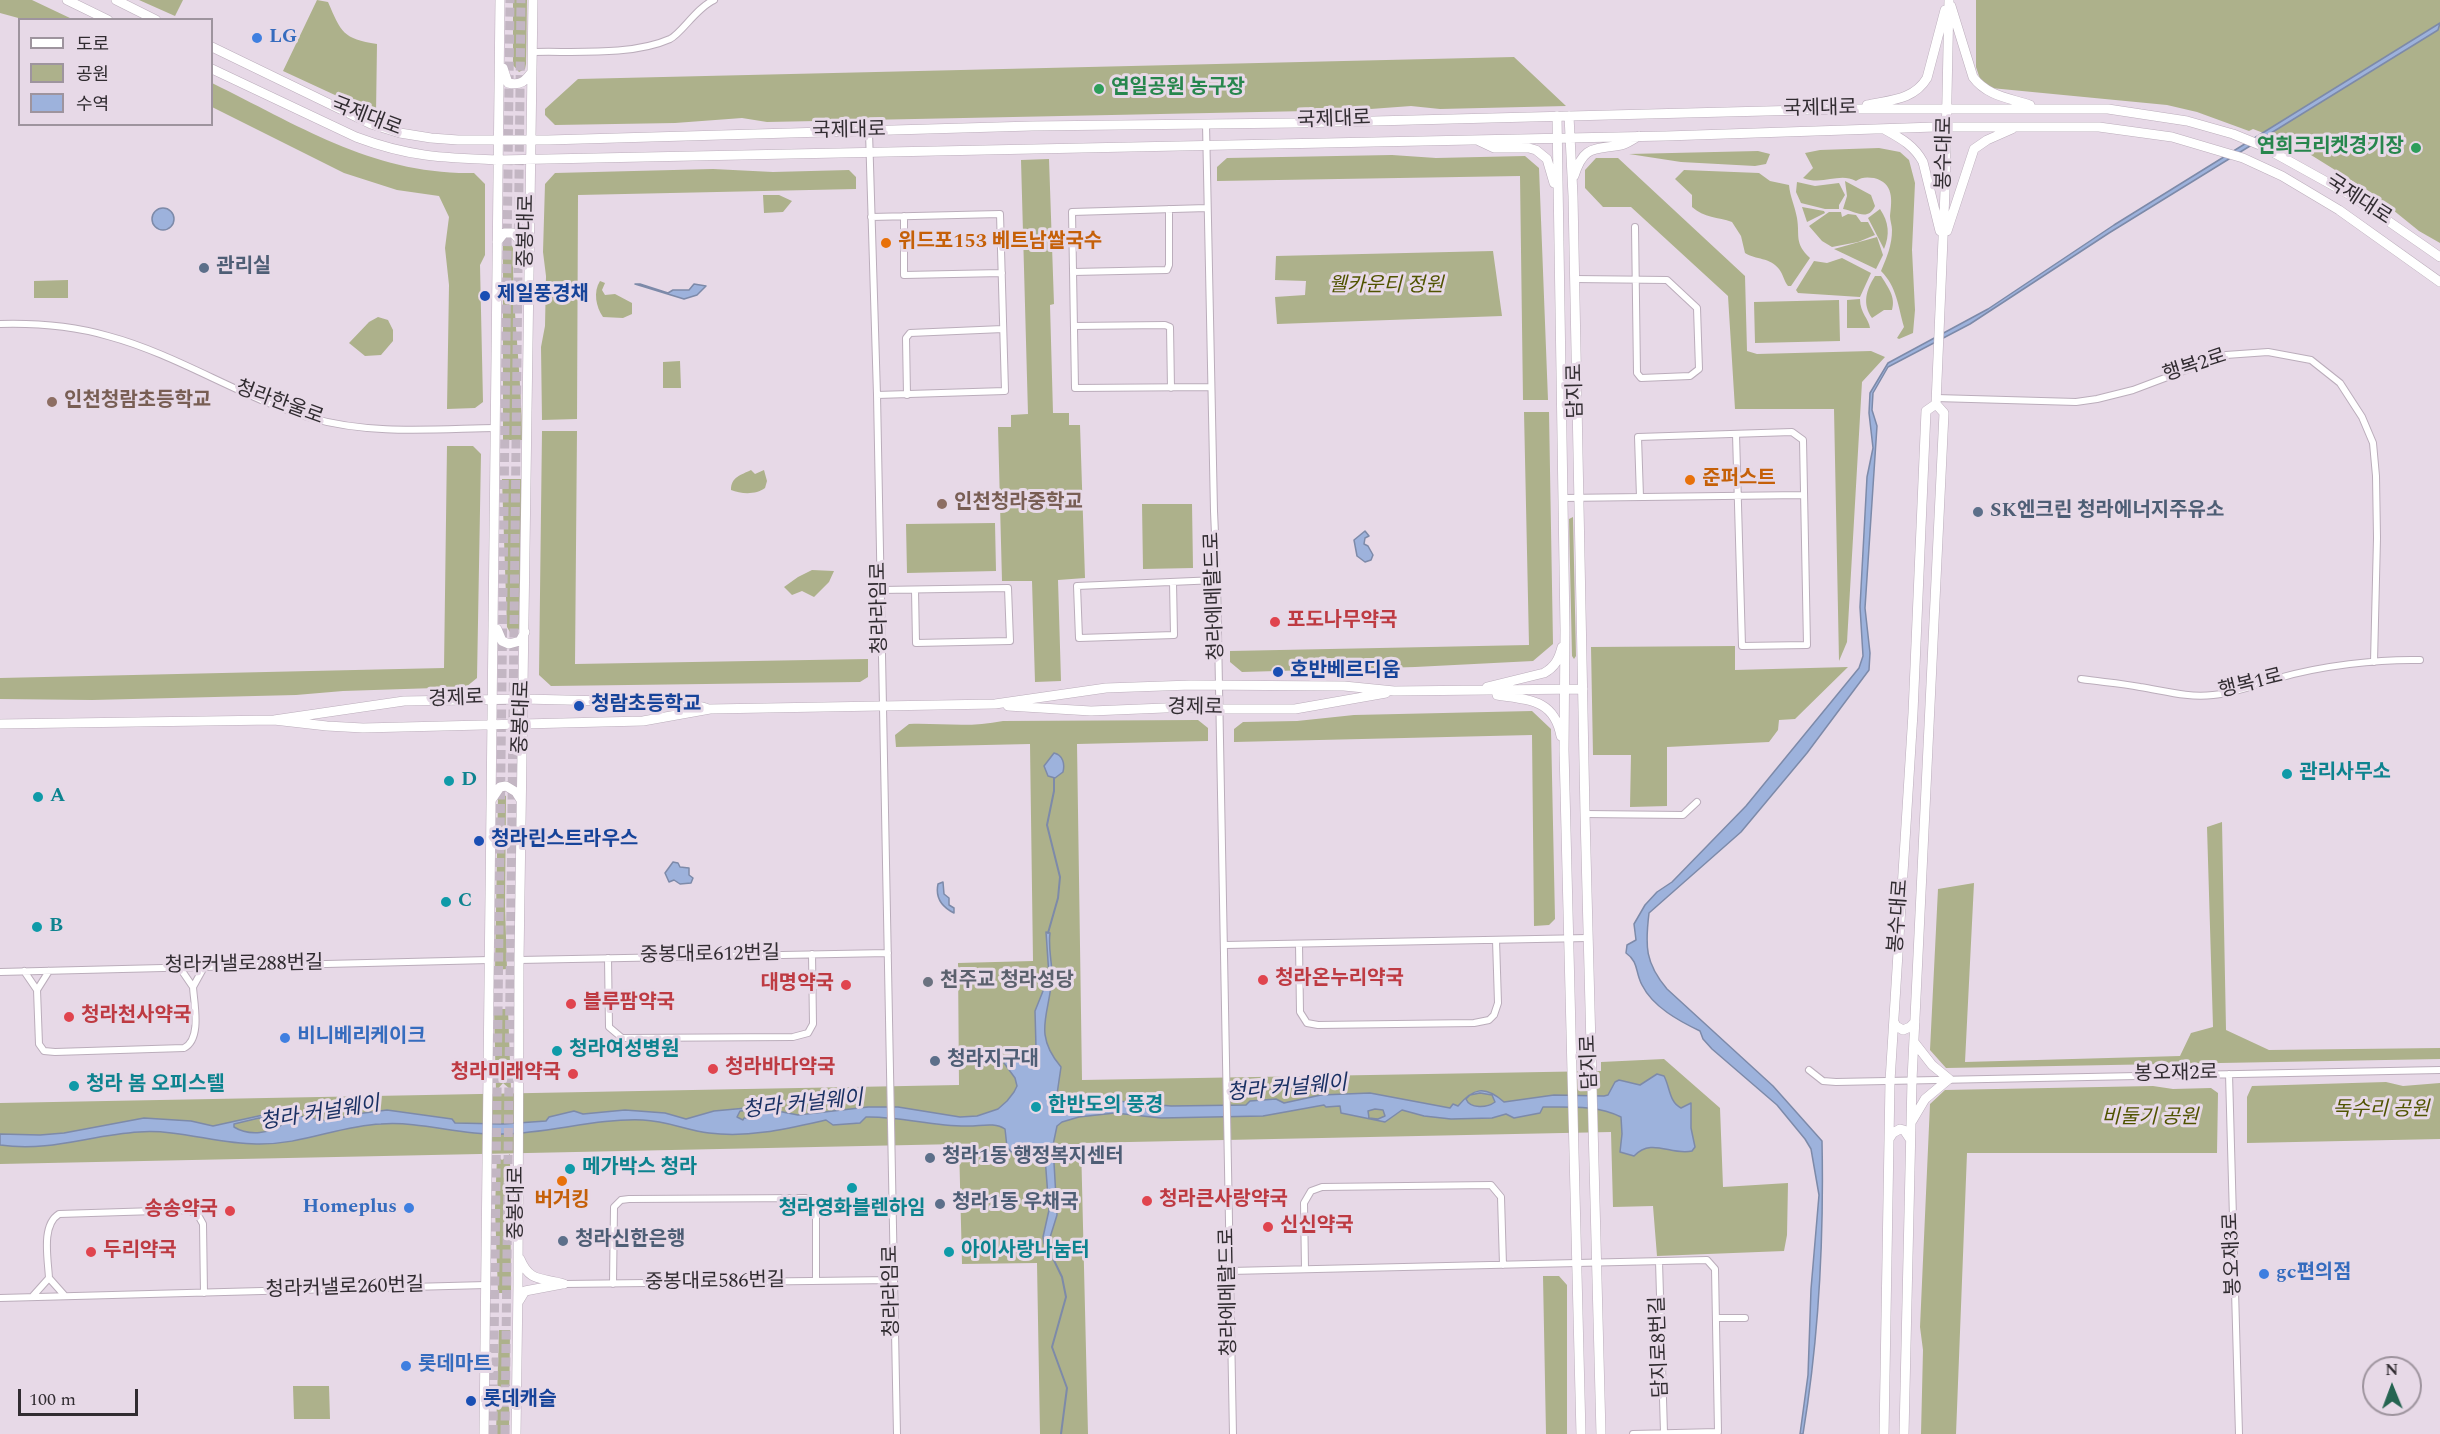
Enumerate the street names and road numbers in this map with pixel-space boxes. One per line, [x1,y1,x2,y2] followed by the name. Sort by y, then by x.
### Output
[327,94,405,142] street label: 국제대로
[1783,97,1857,123] street label: 국제대로
[1297,108,1371,134] street label: 국제대로
[1933,116,1959,190] street label: 봉수대로
[812,119,886,145] street label: 국제대로
[2321,171,2395,231] street label: 국제대로
[515,194,541,268] street label: 중봉대로
[2160,346,2230,388] street label: 행복2로
[1565,363,1589,419] street label: 담지로
[232,377,326,431] street label: 청라한울로
[1202,531,1230,661] street label: 청라에메랄드로
[868,562,894,654] street label: 청라라임로
[2216,665,2286,705] street label: 행복1로
[510,680,536,754] street label: 중봉대로
[428,687,484,713] street label: 경제로
[1167,697,1223,721] street label: 경제로
[1885,878,1915,954] street label: 봉수대로
[640,943,780,969] street label: 중봉대로612번길
[164,953,324,979] street label: 청라커낼로288번길
[1578,1034,1604,1090] street label: 담지로
[2134,1062,2218,1088] street label: 봉오재2로
[506,1166,530,1240] street label: 중봉대로
[2221,1212,2247,1296] street label: 봉오재3로
[1217,1227,1243,1357] street label: 청라에메랄드로
[880,1245,906,1337] street label: 청라라임로
[645,1270,785,1296] street label: 중봉대로586번길
[265,1274,425,1304] street label: 청라커낼로260번길
[1647,1296,1675,1398] street label: 담지로8번길

